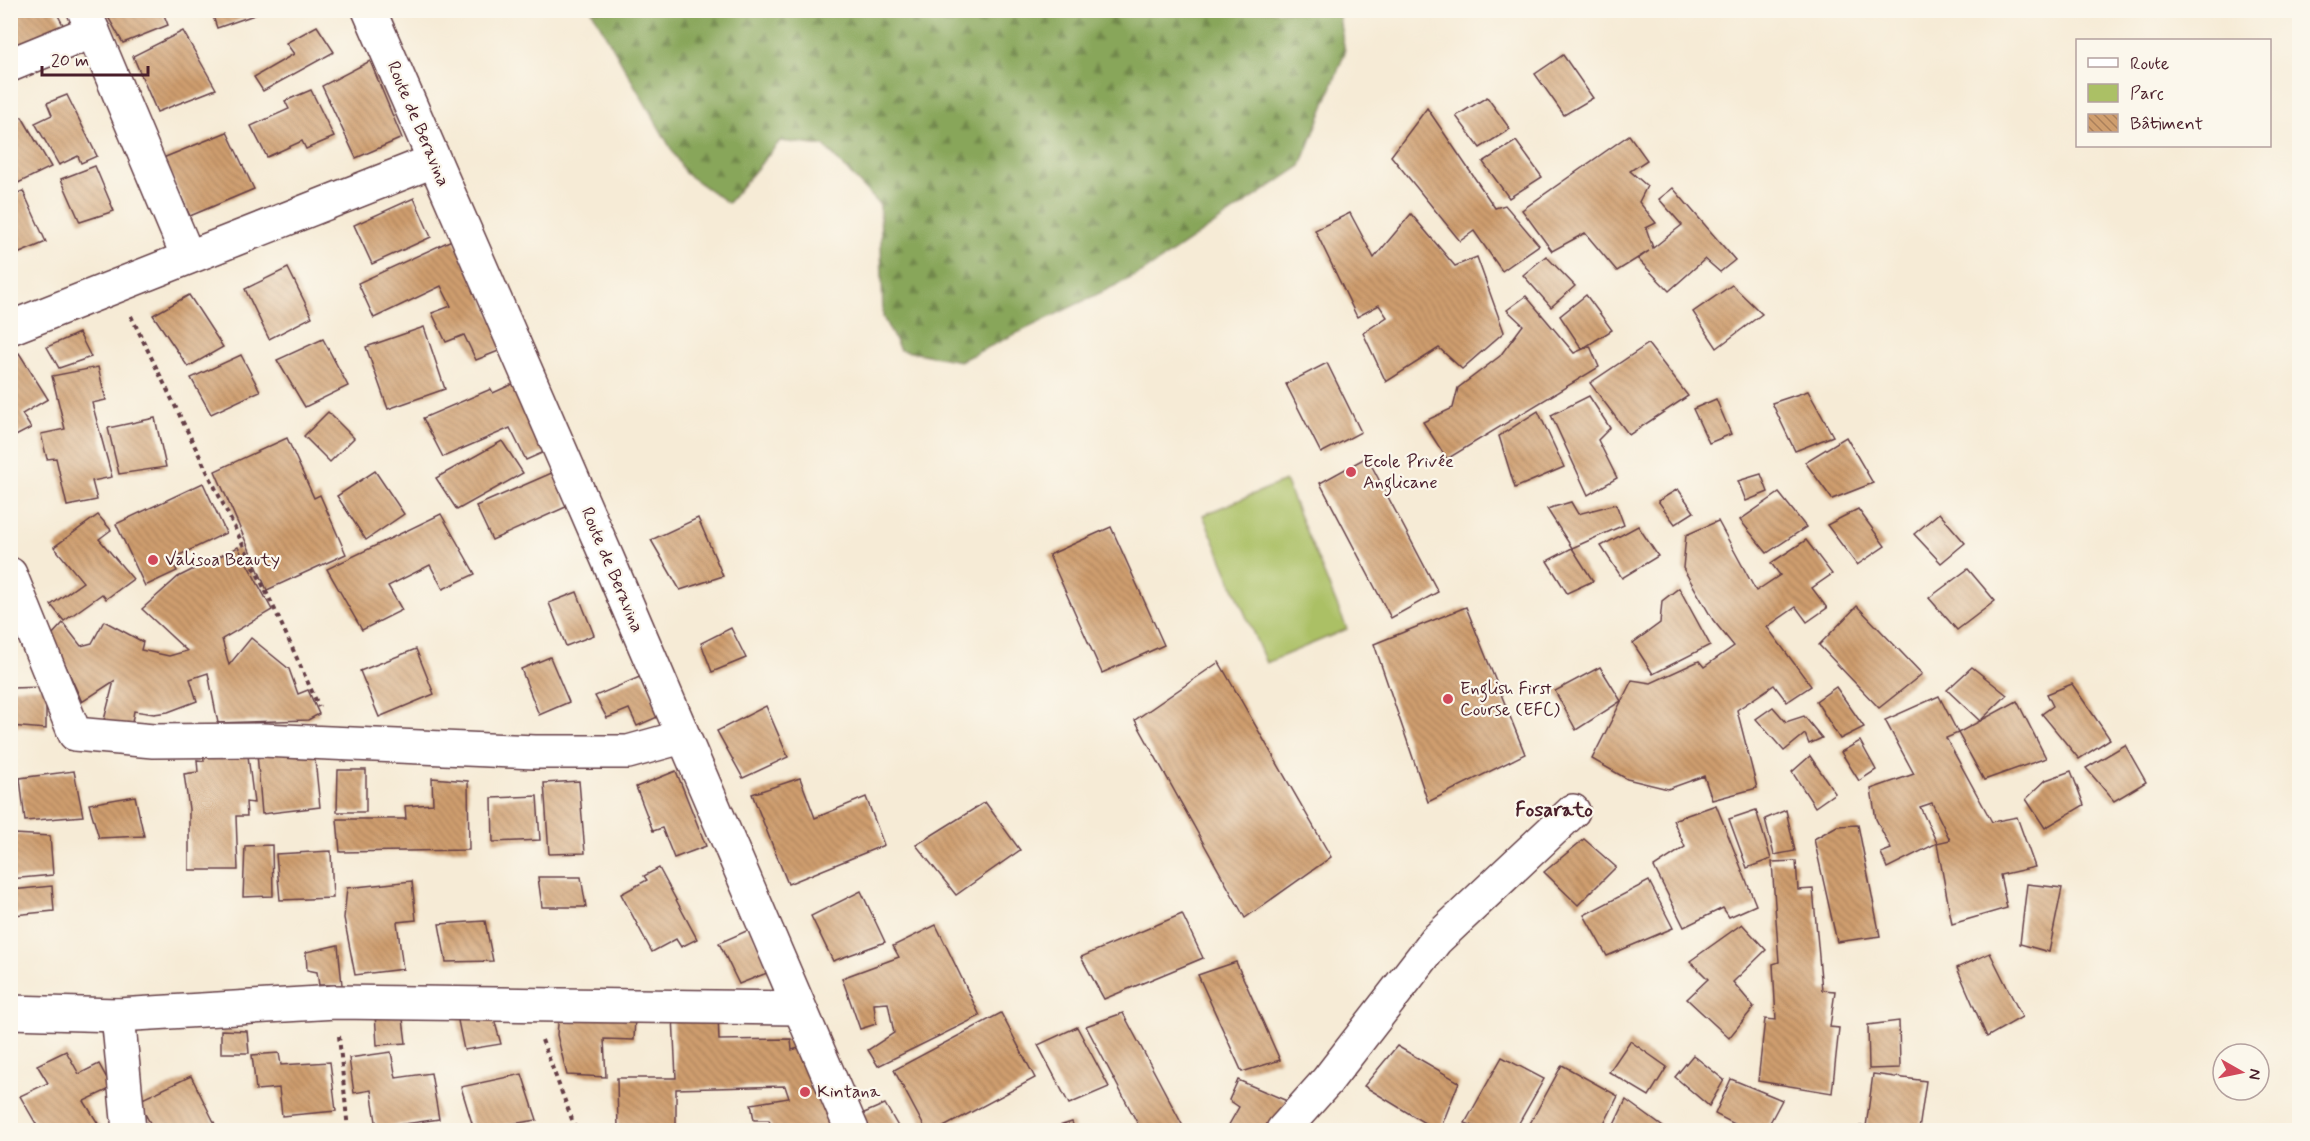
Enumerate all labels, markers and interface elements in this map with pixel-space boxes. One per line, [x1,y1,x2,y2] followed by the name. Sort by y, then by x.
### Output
[42,39,148,77] scale bar
[2076,39,2271,147] legend
[51,49,89,73] text: 20 m
[2130,52,2169,76] text: Route
[381,58,455,190] street label: Route de Beravina
[2130,82,2164,106] text: Parc
[2130,112,2203,136] text: Bâtiment
[1363,450,1454,497] place label: Ecole Privée Anglicane
[1344,465,1358,479] marker: Ecole Privée Anglicane
[575,504,649,636] street label: Route de Beravina
[165,548,280,572] place label: Valisoa Beauty
[146,553,160,567] marker: Valisoa Beauty
[1460,677,1560,722] place label: English First Course (EFC)
[1441,692,1455,706] marker: English First Course (EFC)
[1515,797,1593,824] district label: Fosarato
[2211,1042,2271,1102] north arrow
[2243,1067,2266,1081] text: N
[817,1080,881,1104] place label: Kintana
[798,1085,812,1099] marker: Kintana

